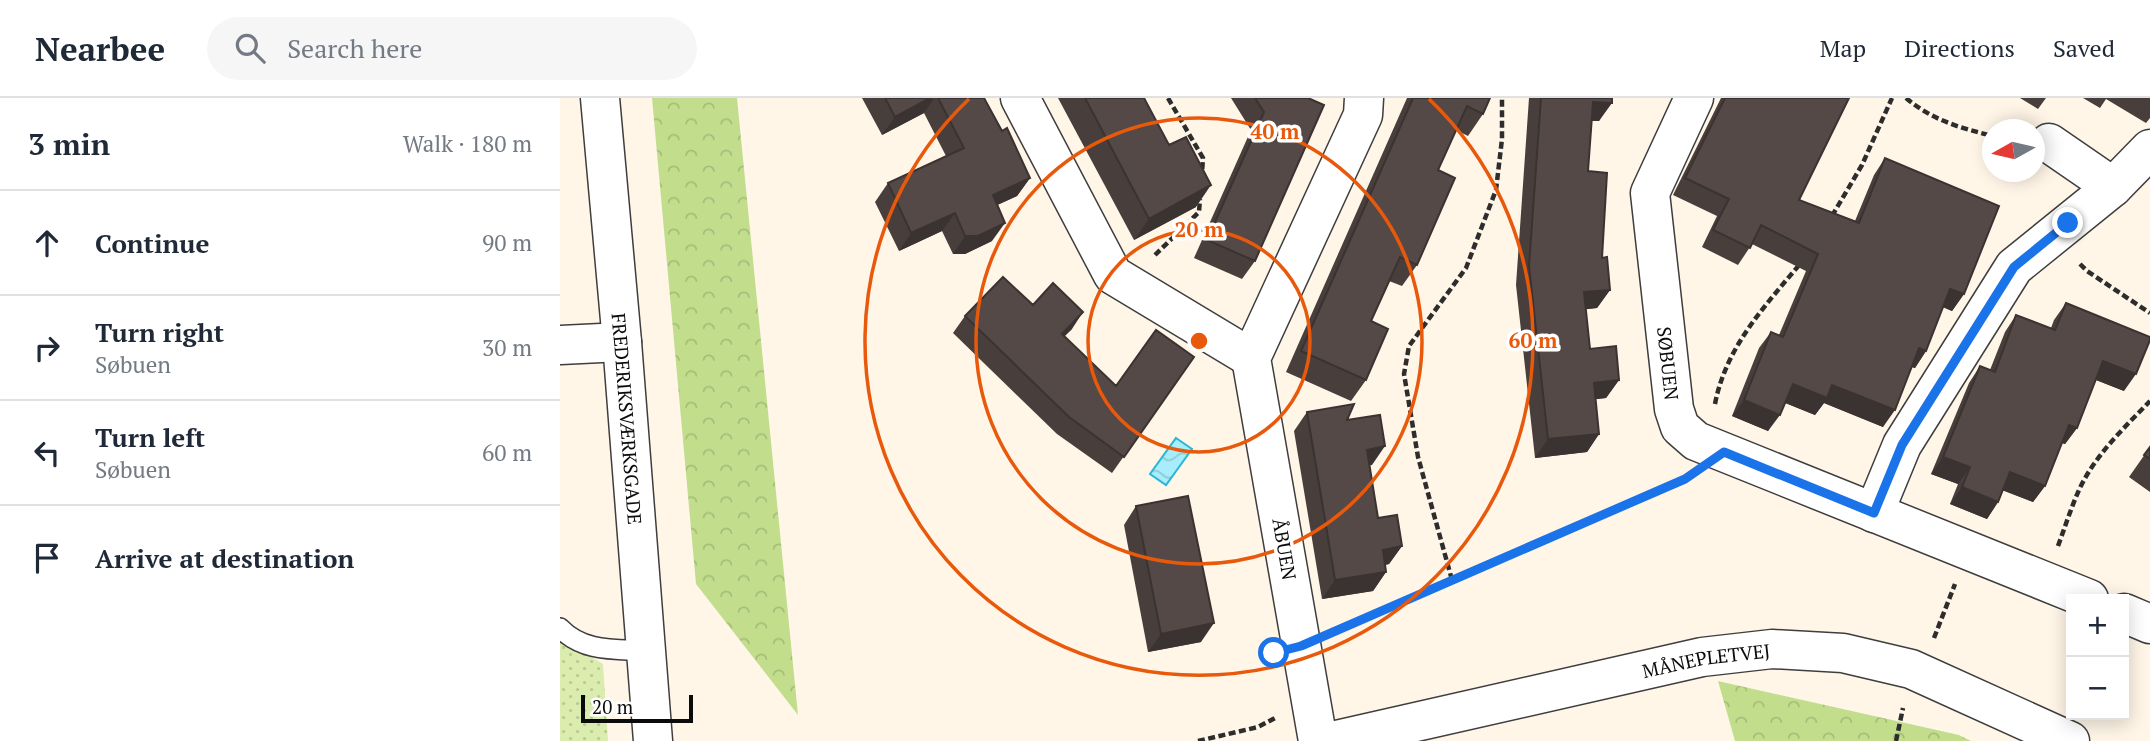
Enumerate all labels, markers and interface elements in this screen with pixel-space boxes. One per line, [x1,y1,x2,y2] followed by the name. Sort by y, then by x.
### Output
[207,17,697,80] search box
[35,27,165,70] text: Nearbee
[231,29,269,67] icon: search
[287,31,422,65] text: Search here
[1820,32,1866,64] text: Map
[1904,32,2015,64] text: Directions
[2053,32,2115,64] text: Saved
[1251,117,1300,145] text: 40 m
[1982,119,2045,182] north arrow
[28,124,110,164] text: 3 min
[403,128,532,159] text: Walk · 180 m
[2052,207,2083,238] route end
[1175,215,1224,243] text: 20 m
[28,224,66,262] icon: ahead
[95,226,209,260] text: Continue
[482,227,532,258] text: 90 m
[607,312,649,525] street label: FREDERIKSVÆRKSGADE
[95,315,224,349] text: Turn right
[1652,325,1685,401] street label: SØBUEN
[1509,326,1558,354] text: 60 m
[28,329,66,367] icon: right
[1187,329,1211,353] centre of rings
[482,332,532,363] text: 30 m
[95,349,171,380] text: Søbuen
[95,420,205,454] text: Turn left
[28,434,66,472] icon: left
[482,437,532,468] text: 60 m
[95,454,171,485] text: Søbuen
[1267,516,1303,582] street label: ÅBUEN
[28,539,66,577] icon: arrive
[95,541,354,575] text: Arrive at destination
[2066,594,2129,720] map controls
[2066,594,2129,657] button: +
[1258,637,1289,668] route start
[1640,637,1771,683] street label: MÅNEPLETVEJ
[2066,657,2129,720] button: −
[581,692,693,724] scale bar
[592,694,633,719] text: 20 m

